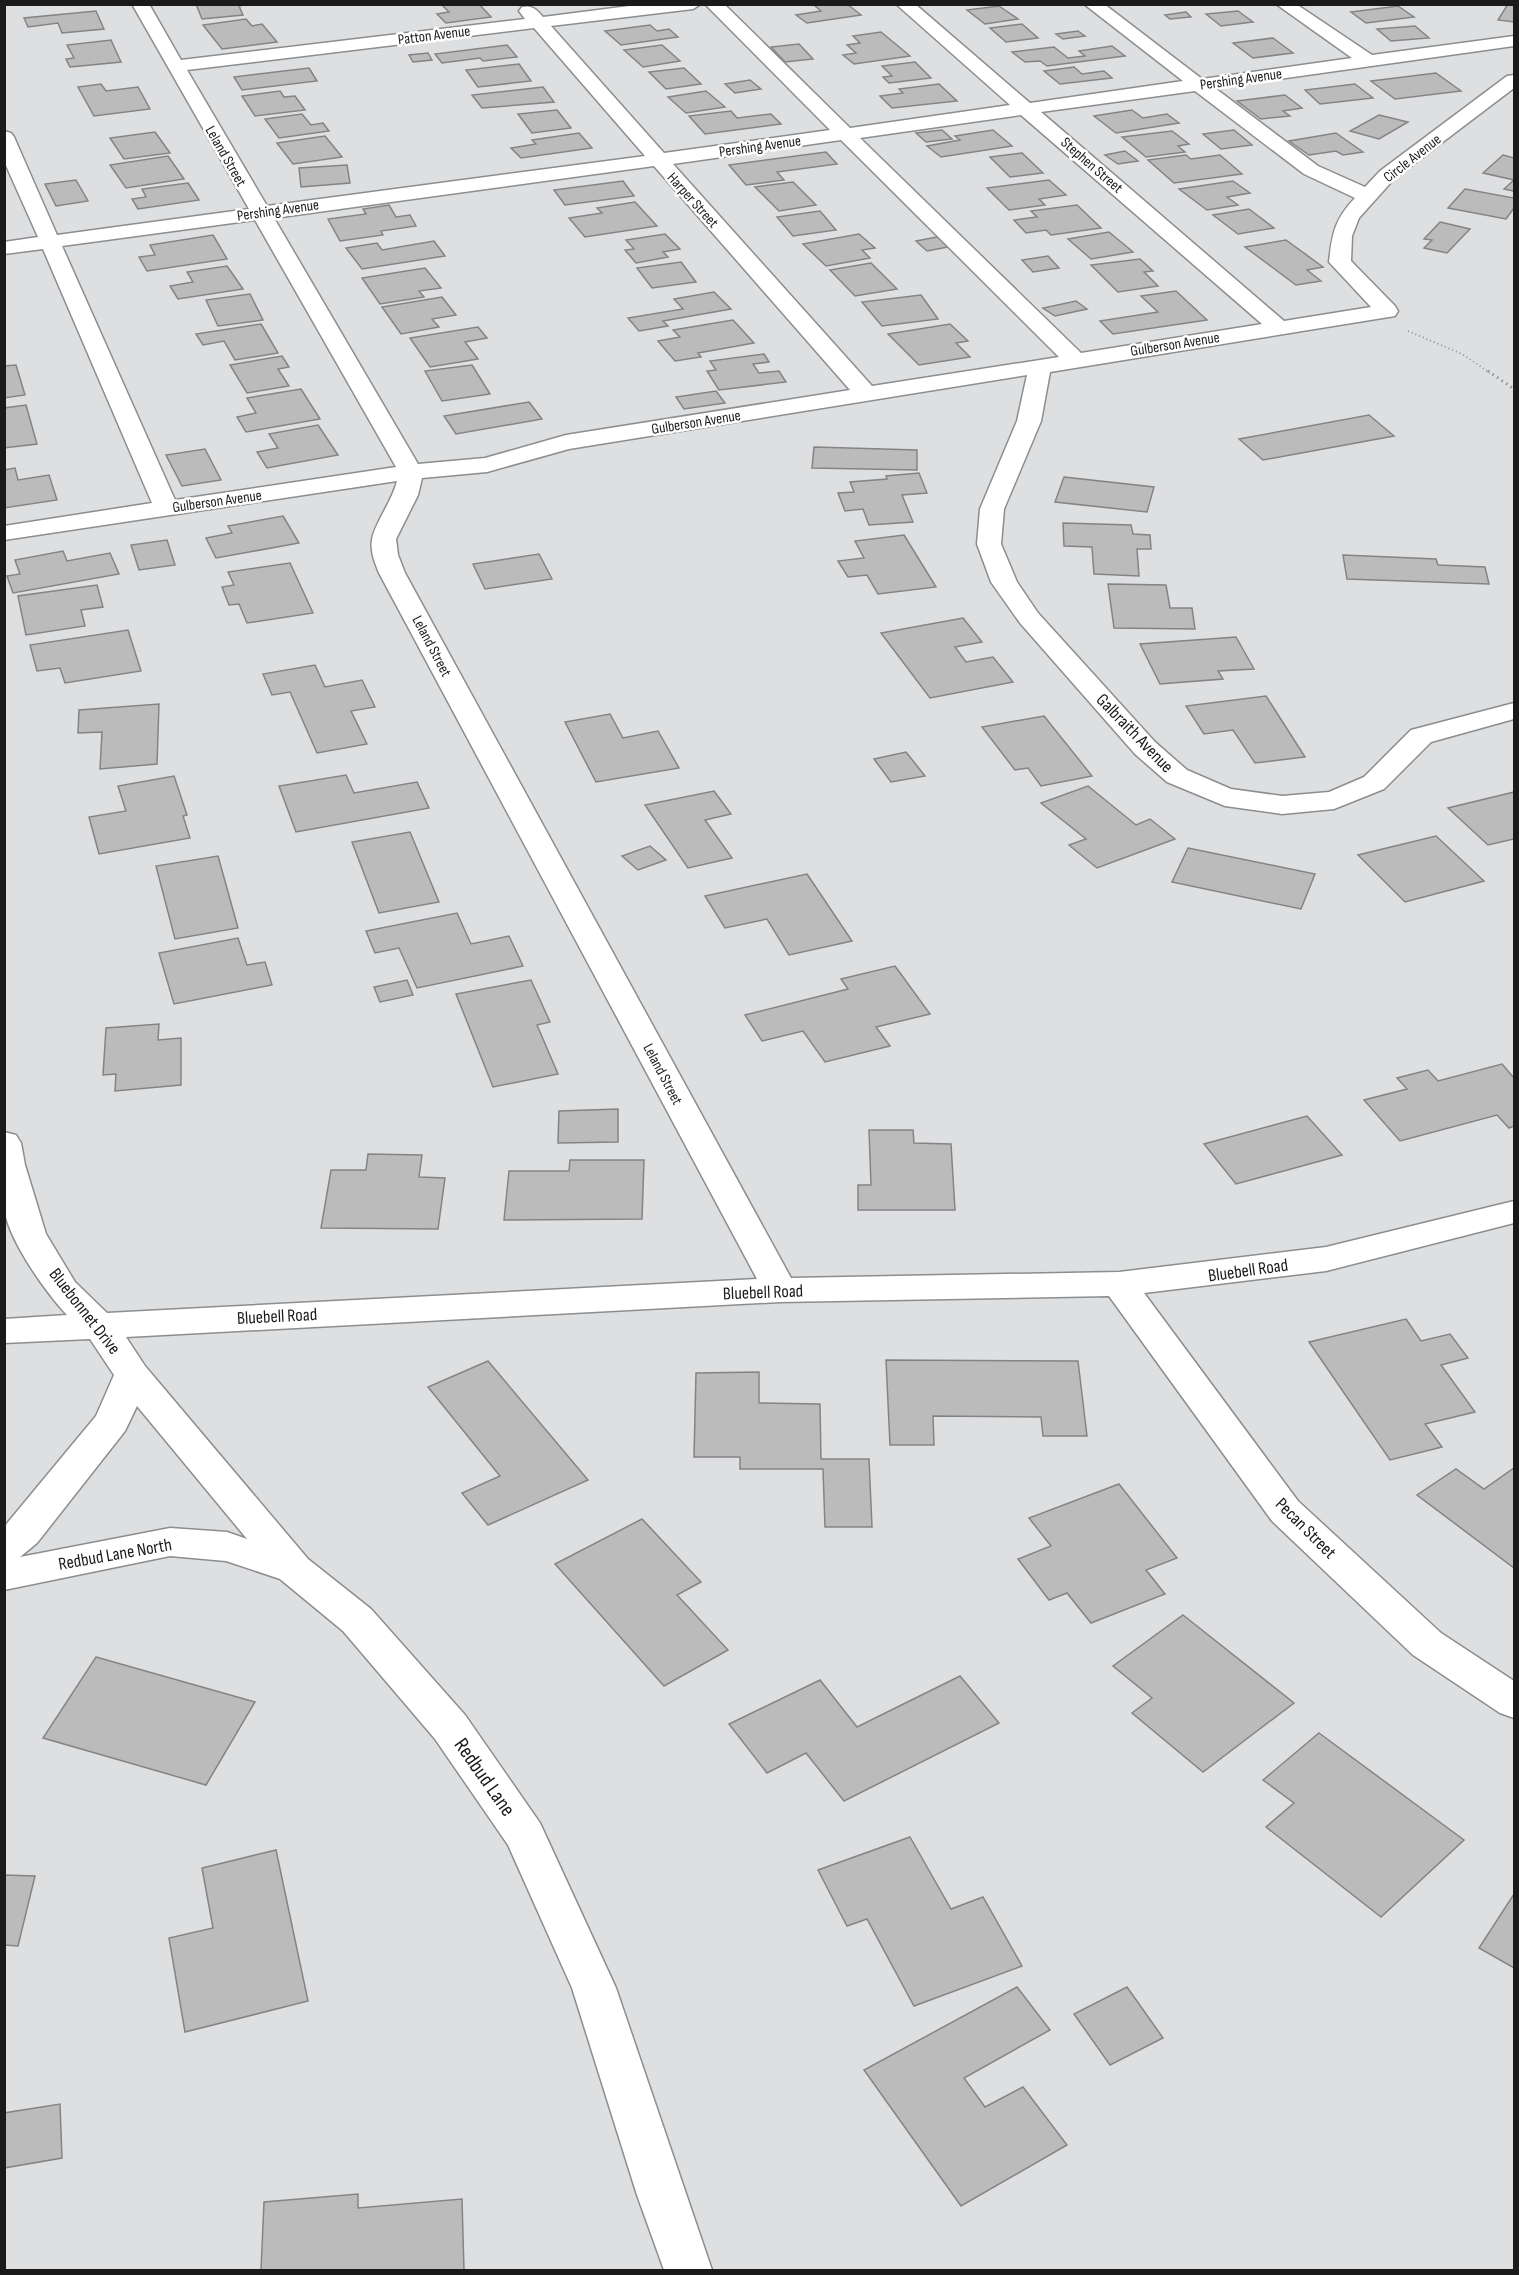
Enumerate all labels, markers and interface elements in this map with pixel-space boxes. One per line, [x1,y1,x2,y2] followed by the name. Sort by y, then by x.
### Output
[397,22,471,49] street label: Patton Avenue
[1199,64,1283,95] street label: Pershing Avenue
[201,123,251,190] street label: Leland Street
[1380,130,1445,187] street label: Circle Avenue
[718,131,802,162] street label: Pershing Avenue
[1057,133,1127,198] street label: Stephen Street
[663,169,723,232] street label: Harper Street
[236,195,320,226] street label: Pershing Avenue
[1129,328,1221,361] street label: Gulberson Avenue
[650,406,742,439] street label: Gulberson Avenue
[171,486,263,517] street label: Gulberson Avenue
[408,612,456,681] street label: Leland Street
[1092,689,1178,777] street label: Galbraith Avenue
[639,1040,687,1109] street label: Leland Street
[1207,1255,1289,1286] street label: Bluebell Road
[44,1264,125,1359] street label: Bluebonnet Drive
[722,1281,804,1304] street label: Bluebell Road
[236,1304,318,1329] street label: Bluebell Road
[1271,1494,1341,1563] street label: Pecan Street
[57,1534,173,1575] street label: Redbud Lane North
[449,1733,521,1821] street label: Redbud Lane

